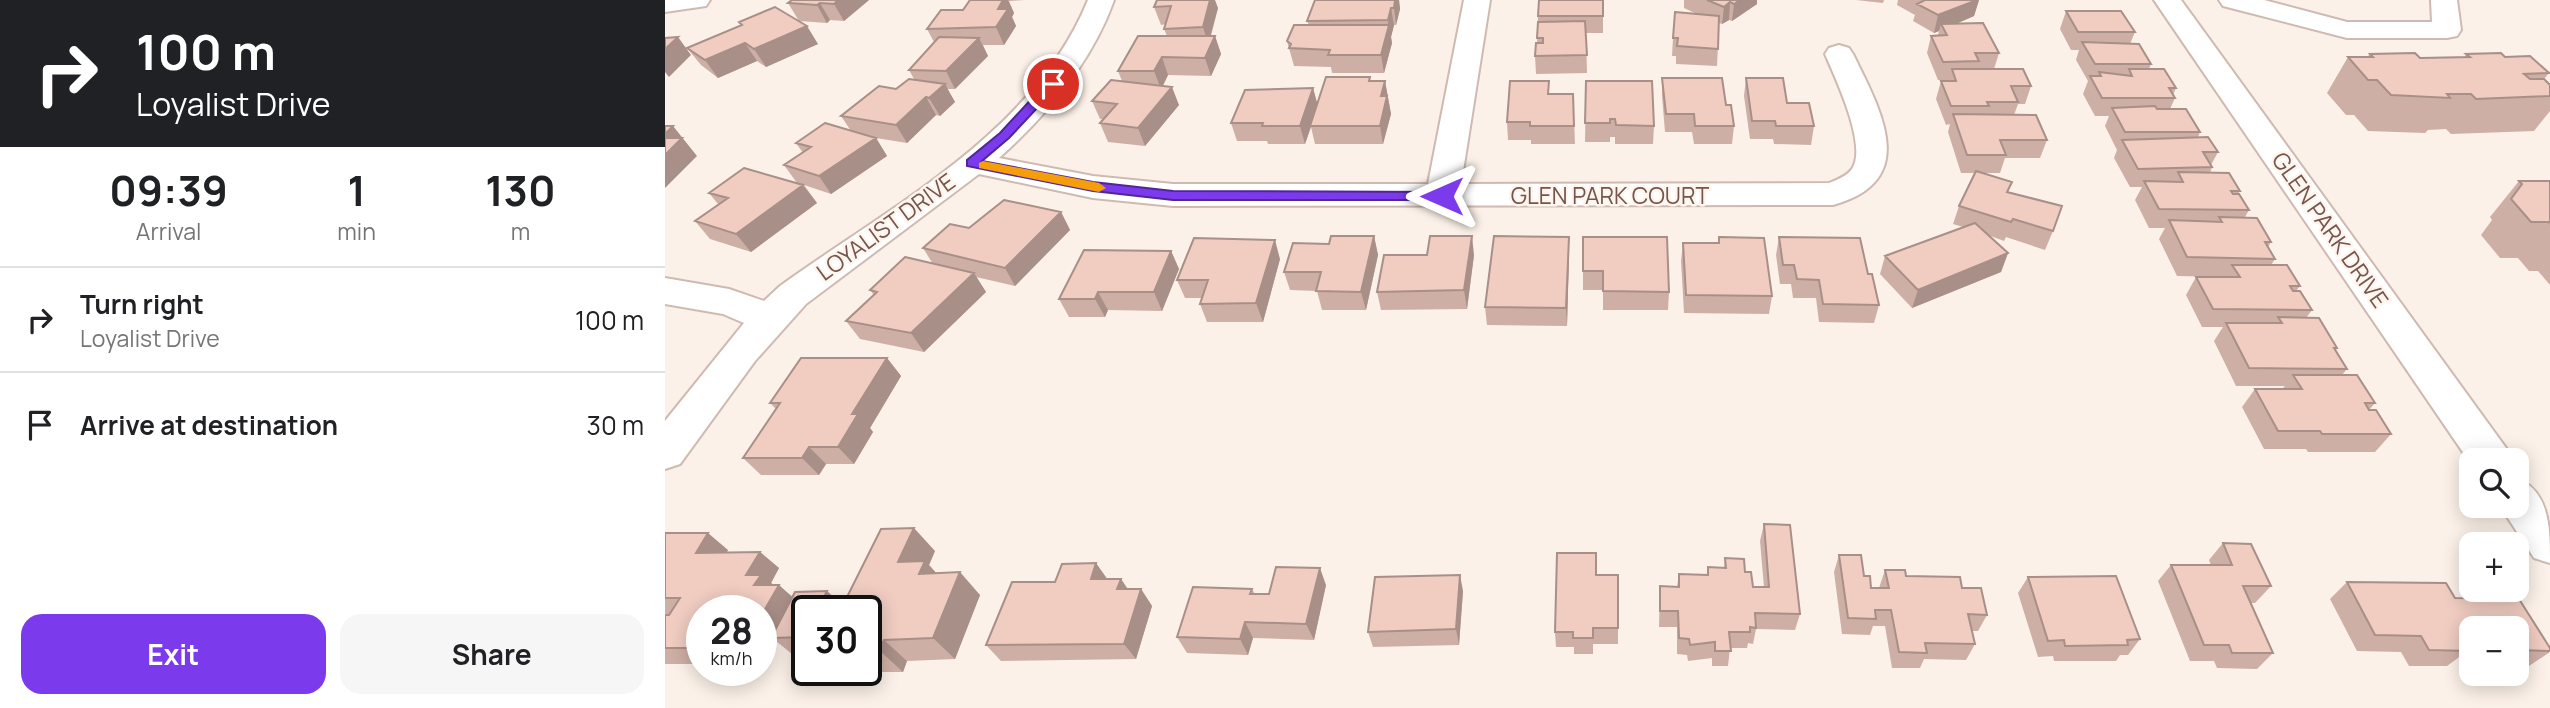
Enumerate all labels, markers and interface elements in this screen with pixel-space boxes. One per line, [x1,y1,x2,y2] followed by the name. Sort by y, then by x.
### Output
[136,18,276,85] text: 100 m
[21,28,112,119] icon: right
[1023,54,1083,114] pin
[1034,65,1072,103] icon: arrive
[136,82,330,126] text: Loyalist Drive
[2265,145,2397,314] street label: GLEN PARK DRIVE
[1405,159,1479,233] position arrow
[109,161,228,219] text: 09:39
[347,161,366,219] text: 1
[485,161,556,219] text: 130
[810,165,961,287] street label: LOYALIST DRIVE
[1511,179,1710,211] street label: GLEN PARK COURT
[136,215,201,247] text: Arrival
[337,215,376,247] text: min
[511,215,530,247] text: m
[80,286,204,322] text: Turn right
[21,301,59,339] icon: right
[575,302,644,338] text: 100 m
[80,322,220,354] text: Loyalist Drive
[21,406,59,444] icon: arrive
[80,407,338,443] text: Arrive at destination
[587,407,644,443] text: 30 m
[2459,448,2529,686] map controls
[2459,448,2529,518] button: search
[2459,532,2529,602] button: +
[791,595,882,686] speed limit sign: 30
[710,607,753,655] text: 28
[21,614,326,694] button: Exit
[340,614,644,694] button: Share
[2459,616,2529,686] button: −
[711,646,752,670] text: km/h

